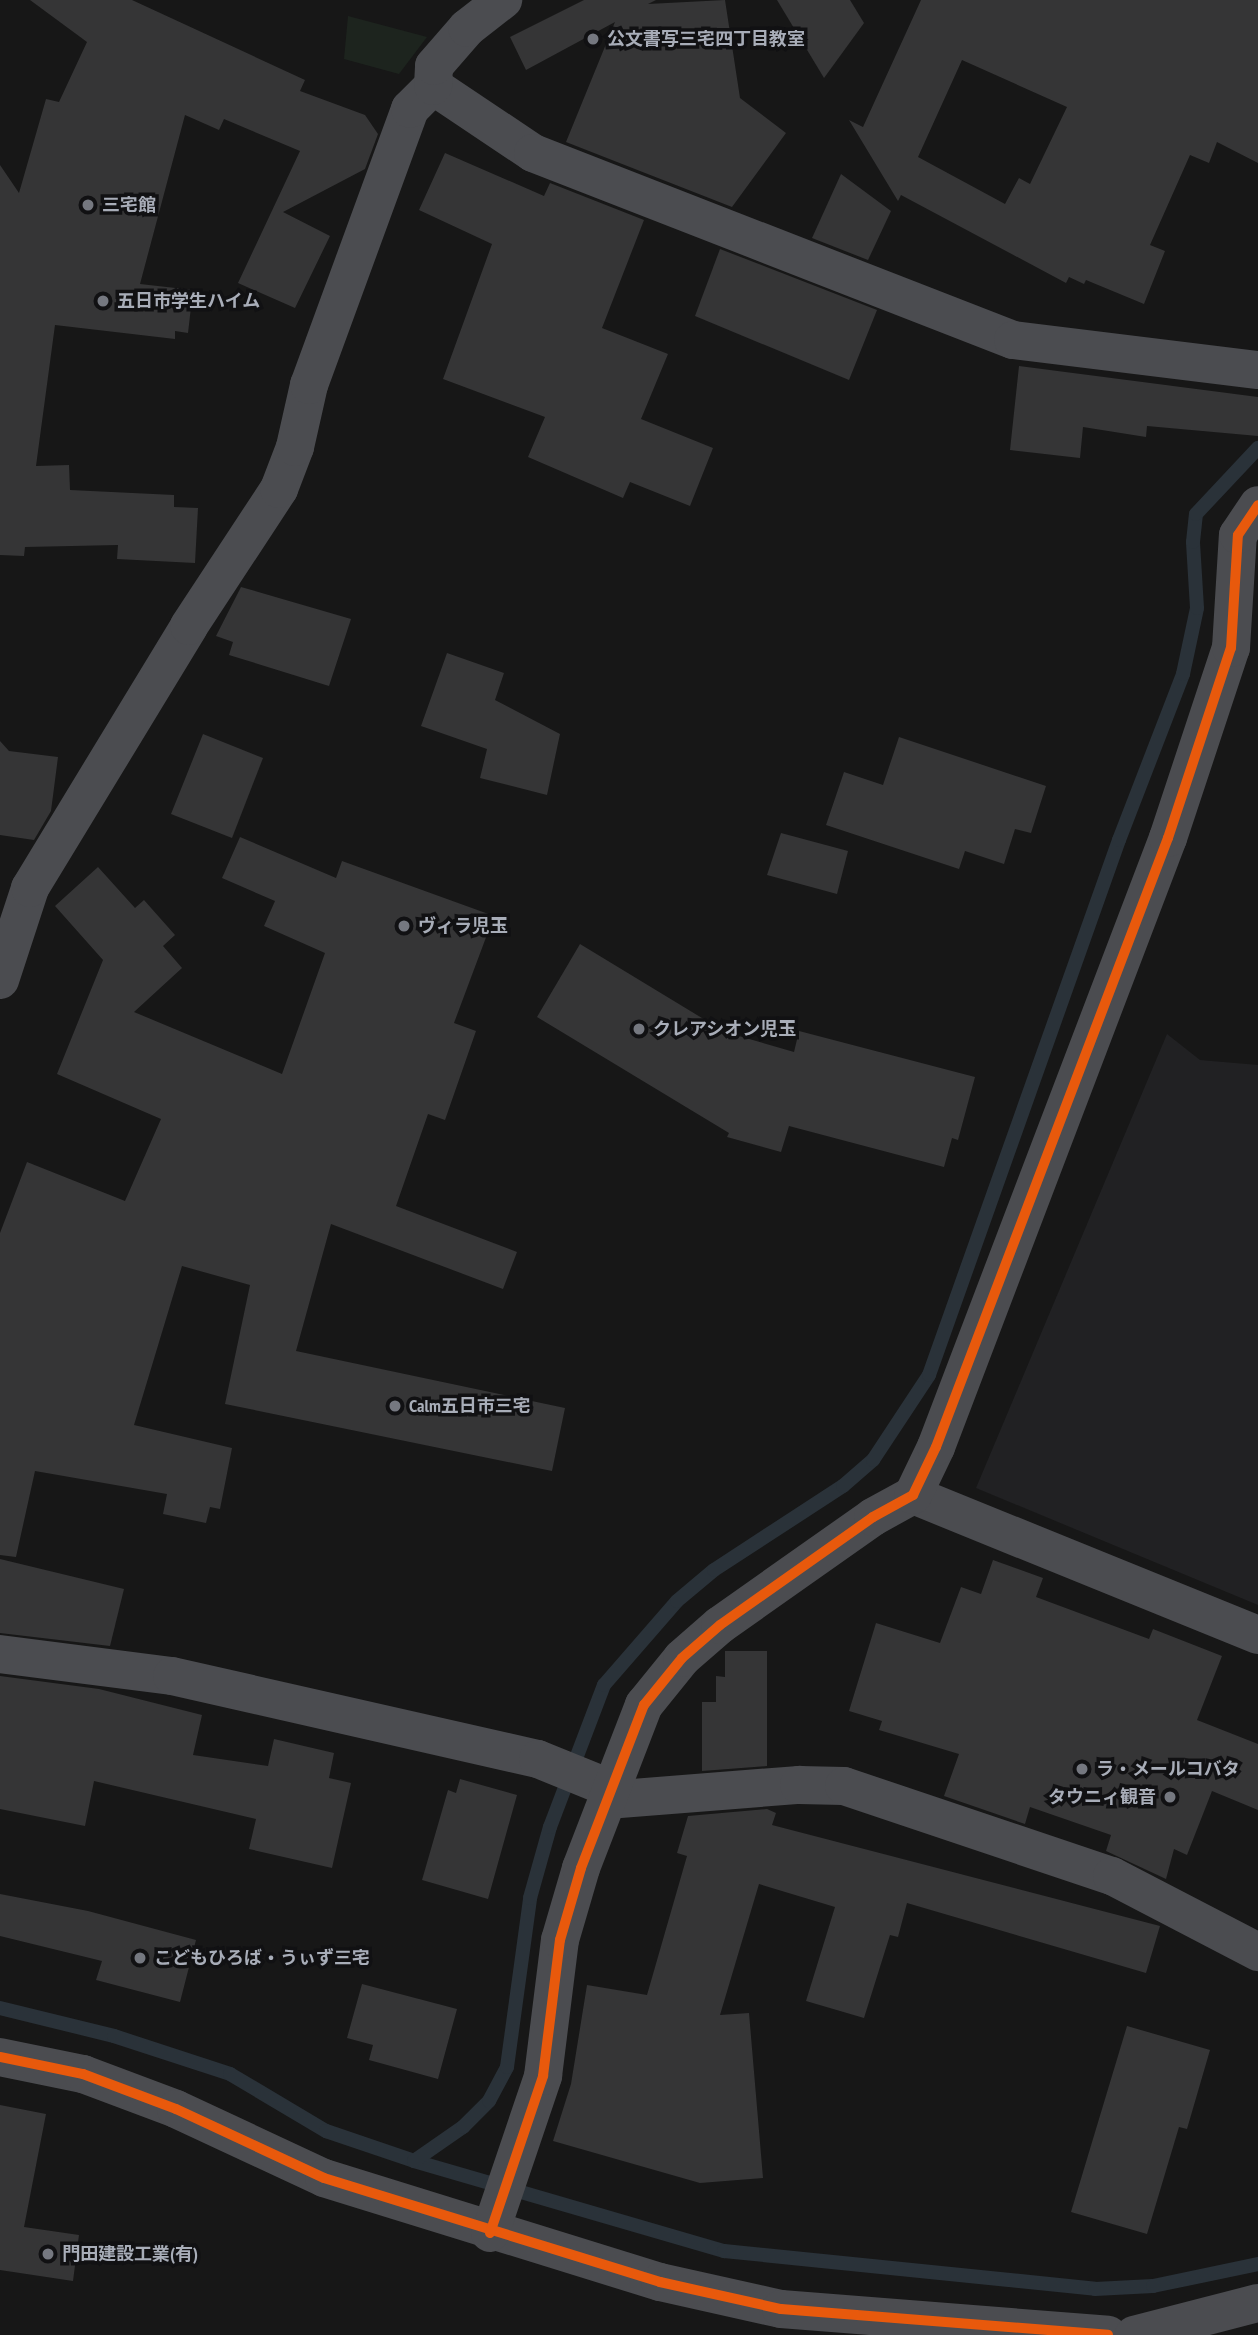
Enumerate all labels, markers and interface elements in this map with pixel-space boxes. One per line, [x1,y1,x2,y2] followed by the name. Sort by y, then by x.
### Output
[607,28,805,50] place label: 公文書写三宅四丁目教室
[585,31,601,47] marker: 公文書写三宅四丁目教室
[102,194,156,216] place label: 三宅館
[80,197,96,213] marker: 三宅館
[117,290,261,312] place label: 五日市学生ハイム
[95,293,111,309] marker: 五日市学生ハイム
[418,915,508,937] place label: ヴィラ児玉
[396,918,412,934] marker: ヴィラ児玉
[653,1018,797,1040] place label: クレアシオン児玉
[631,1021,647,1037] marker: クレアシオン児玉
[409,1395,531,1417] place label: Calm五日市三宅
[387,1398,403,1414] marker: Calm五日市三宅
[1096,1758,1240,1780] place label: ラ・メールコバタ
[1074,1761,1090,1777] marker: ラ・メールコバタ
[1048,1786,1156,1808] place label: タウニィ観音
[1162,1789,1178,1805] marker: タウニィ観音
[154,1947,370,1969] place label: こどもひろば・うぃず三宅
[132,1950,148,1966] marker: こどもひろば・うぃず三宅
[62,2243,198,2265] place label: 門田建設工業(有)
[40,2246,56,2262] marker: 門田建設工業(有)

